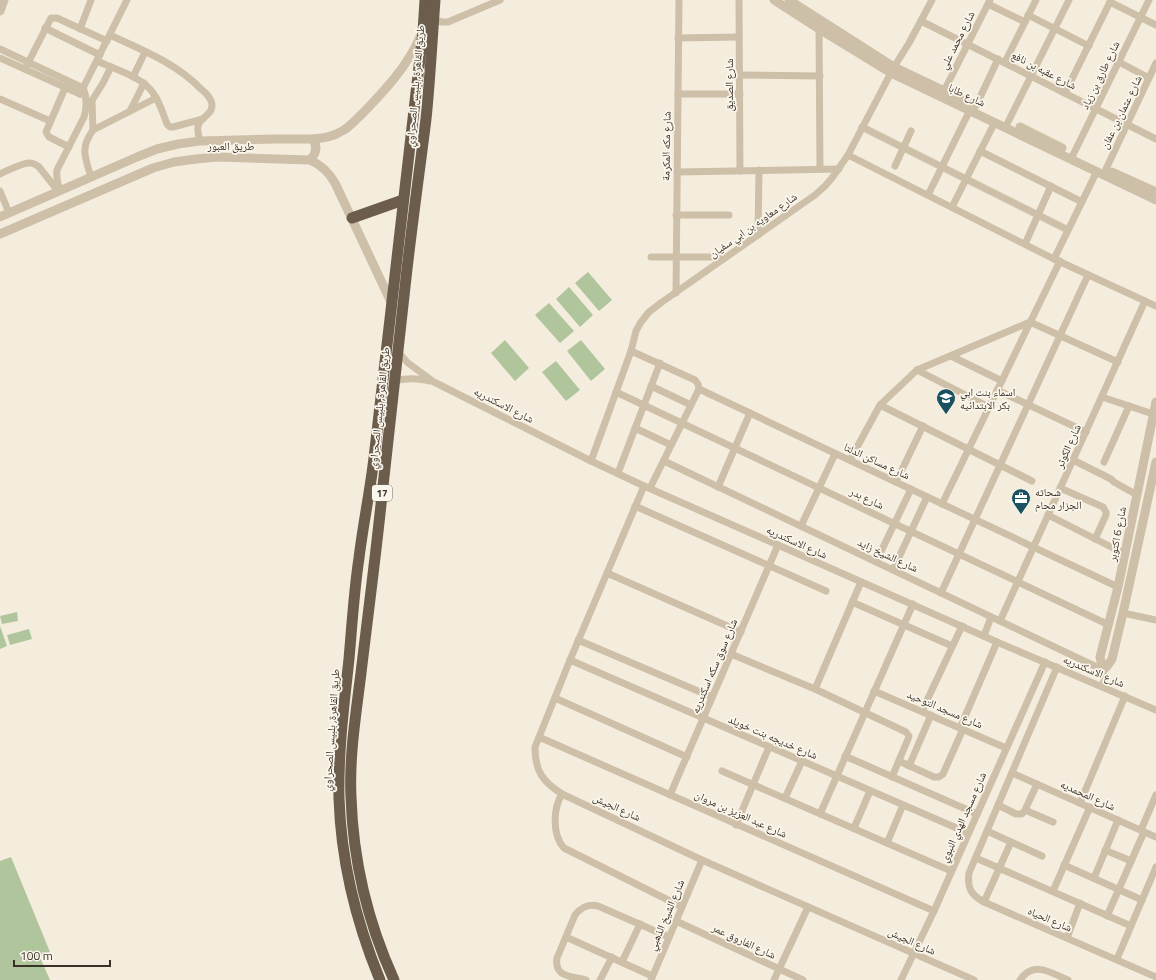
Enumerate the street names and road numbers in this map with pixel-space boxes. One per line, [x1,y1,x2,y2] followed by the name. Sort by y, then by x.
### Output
[935,8,979,72] street label: شارع محمد علي
[402,24,429,148] street label: طريق القاهرة, بلبيس الصحراوي
[1077,38,1123,112] street label: شارع طارق بن زياد
[1009,47,1079,93] street label: شارع عقبه بن نافع
[721,59,737,111] street label: شارع الصديق
[1096,73,1146,151] street label: شارع عثمان بن عفان
[946,79,988,111] street label: شارع طابا
[657,111,675,181] street label: شارع مكه المكرمة
[206,138,255,154] street label: طريق العبور
[706,189,801,262] street label: شارع معاويه بن ابي سفيان
[365,346,394,470] street label: طريق القاهرة, بلبيس الصحراوي
[471,383,537,427] street label: شارع الاسكندريه
[1051,421,1085,472] street label: شارع الكوثر
[841,439,913,483] street label: شارع مساكن الدلتا
[846,483,887,513] street label: شارع بدر
[372,485,392,501] road number: 17
[1104,505,1130,564] street label: شارع 6 اكتوبر
[764,521,830,563] street label: شارع الاسكندريه
[855,534,921,576] street label: شارع الشيخ زايد
[687,616,741,716] street label: شارع سوق سكه اسكندريه
[1061,651,1127,691] street label: شارع الاسكندريه
[319,668,344,792] street label: طريق القاهرة, بلبيس الصحراوي
[905,686,985,732] street label: شارع مسجد التوحيد
[726,711,820,763] street label: شارع خديجه بنت خويلد
[936,769,991,865] street label: شارع مسجد الهدي النبوي
[1058,776,1118,814] street label: شارع المحمديه
[692,786,790,842] street label: شارع عبد العزيز بن مروان
[591,789,643,825] street label: شارع الجيش
[644,877,689,953] street label: شارع الشيخ الذهبي
[1025,902,1075,936] street label: شارع الحياه
[709,919,779,963] street label: شارع الفاروق عمر
[886,923,938,959] street label: شارع الجيش

